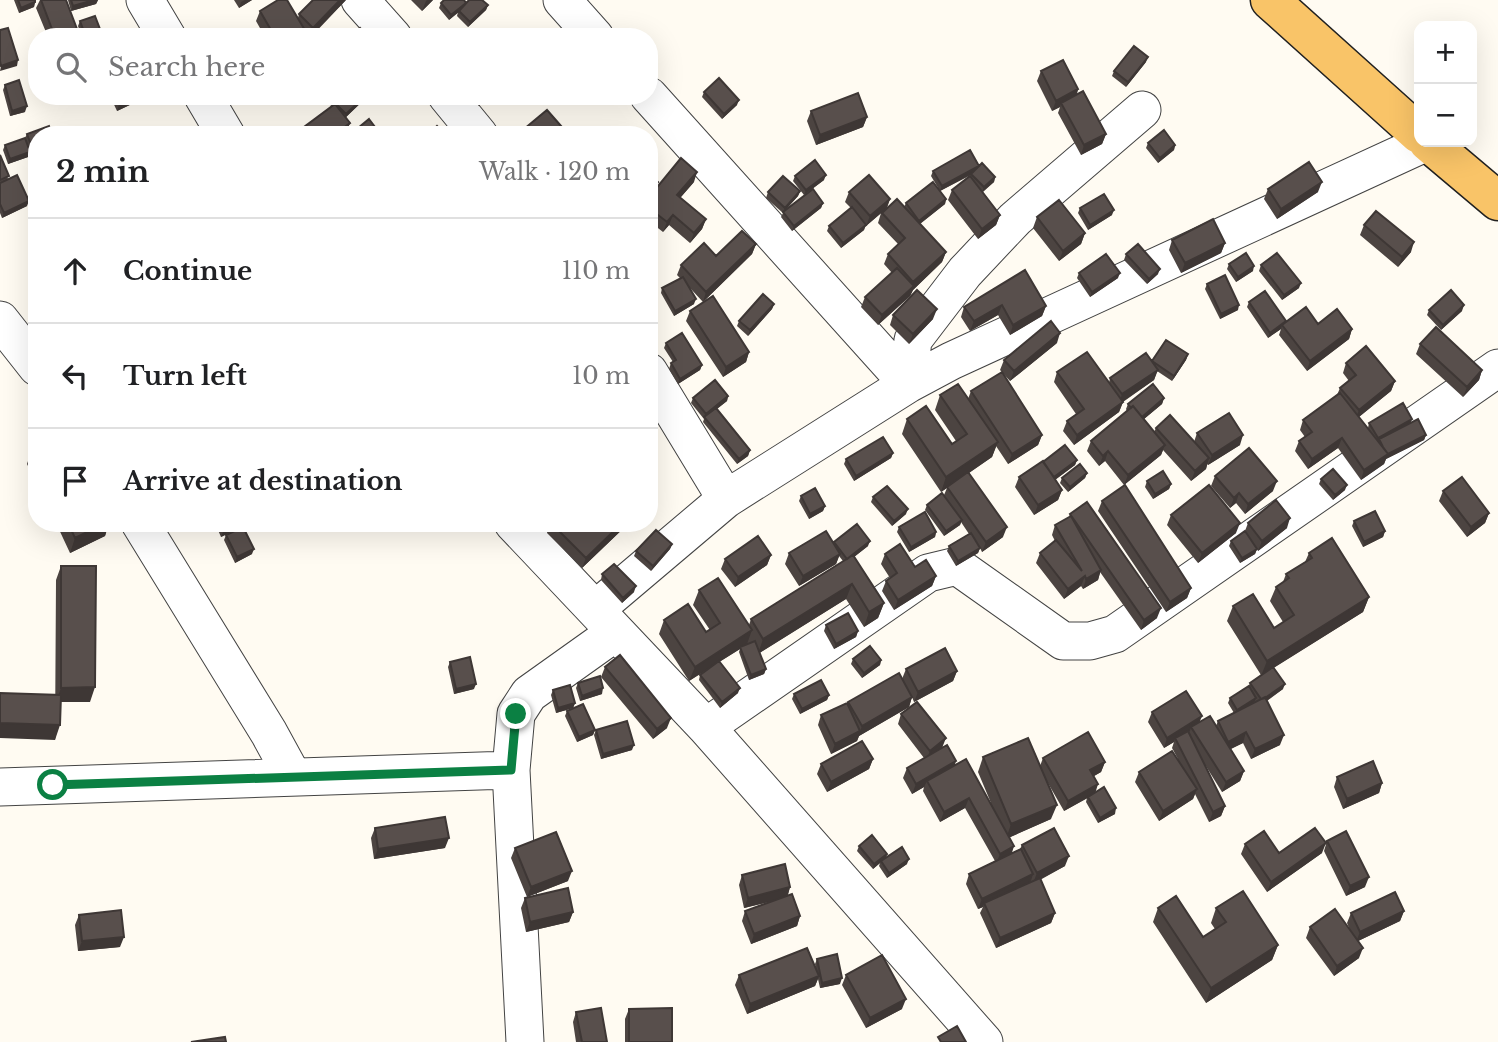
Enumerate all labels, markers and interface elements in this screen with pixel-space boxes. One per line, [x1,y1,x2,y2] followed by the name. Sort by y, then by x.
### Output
[1414,21,1477,147] map controls
[1414,21,1477,84] button: +
[28,28,658,105] search box
[52,48,90,86] icon: search
[108,51,265,83] text: Search here
[1414,84,1477,147] button: −
[56,153,149,190] text: 2 min
[479,158,630,186] text: Walk · 120 m
[56,252,94,290] icon: ahead
[123,255,252,287] text: Continue
[562,257,630,285] text: 110 m
[56,357,94,395] icon: left
[123,360,247,392] text: Turn left
[572,362,630,390] text: 10 m
[56,462,94,500] icon: arrive
[123,465,403,497] text: Arrive at destination
[500,698,531,729] route end
[37,769,68,800] route start

